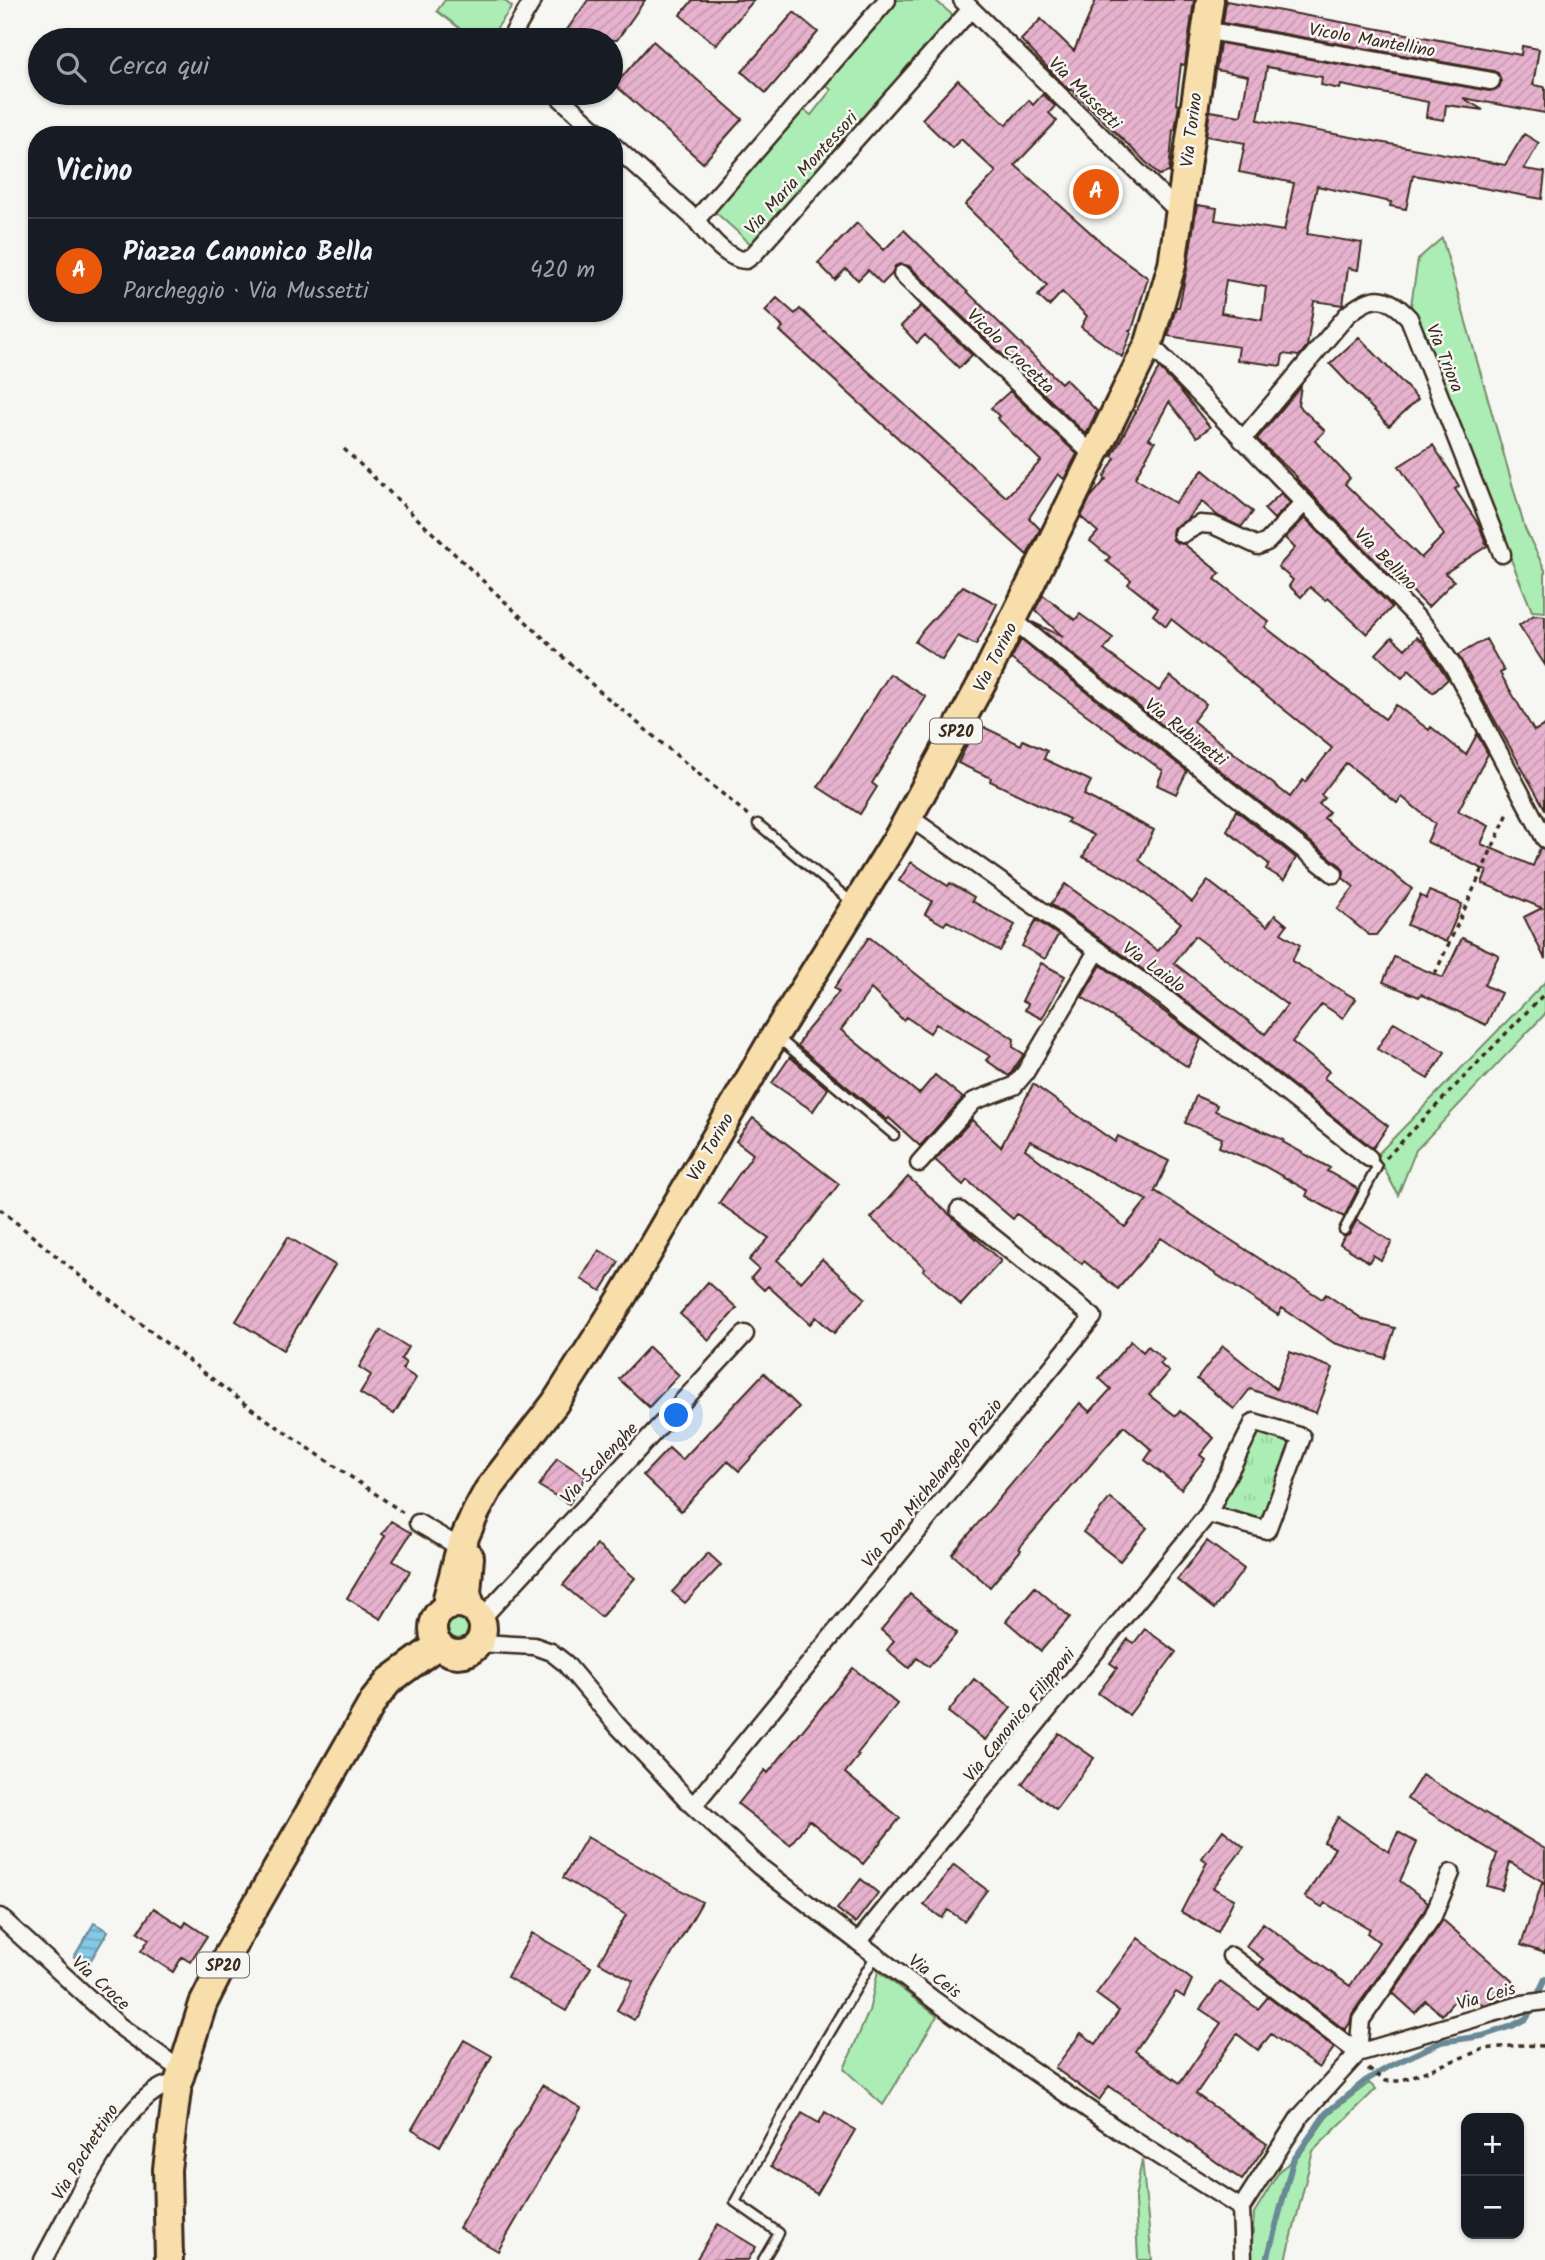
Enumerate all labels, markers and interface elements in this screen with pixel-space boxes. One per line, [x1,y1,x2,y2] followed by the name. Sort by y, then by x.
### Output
[1306,16,1437,67] street label: Vicolo Mantellino
[28,28,623,105] search box
[108,46,209,88] text: Cerca qui
[52,48,90,86] icon: search
[1040,51,1128,138] street label: Via Mussetti
[1174,91,1211,169] street label: Via Torino
[738,105,866,243] street label: Via Maria Montessori
[56,148,133,196] text: Vicino
[1073,166,1119,218] pin: A
[123,232,373,274] text: Piazza Canonico Bella
[72,253,86,289] text: A
[530,253,595,289] text: 420 m
[123,274,369,310] text: Parcheggio · Via Mussetti
[959,302,1061,402] street label: Vicolo Crocetta
[1417,320,1471,397] street label: Via Triora
[1346,522,1423,599] street label: Via Bellino
[966,618,1026,698] street label: Via Torino
[1137,691,1233,775] street label: Via Rubinetti
[930,718,982,744] road number: SP20
[1115,935,1191,1001] street label: Via Laiolo
[680,1108,743,1188] street label: Via Torino
[855,1393,1011,1575] street label: Via Don Michelangelo Pizzio
[659,1398,693,1432] your location
[554,1416,646,1512] street label: Via Scalenghe
[957,1642,1084,1789] street label: Via Canonico Filipponi
[901,1947,967,2007] street label: Via Ceis
[64,1950,136,2018] street label: Via Croce
[197,1952,249,1978] road number: SP20
[1453,1975,1520,2020] street label: Via Ceis
[45,2099,127,2207] street label: Via Pochettino
[1461,2113,1524,2239] map controls
[1461,2113,1524,2176] button: +
[1461,2176,1524,2239] button: −

